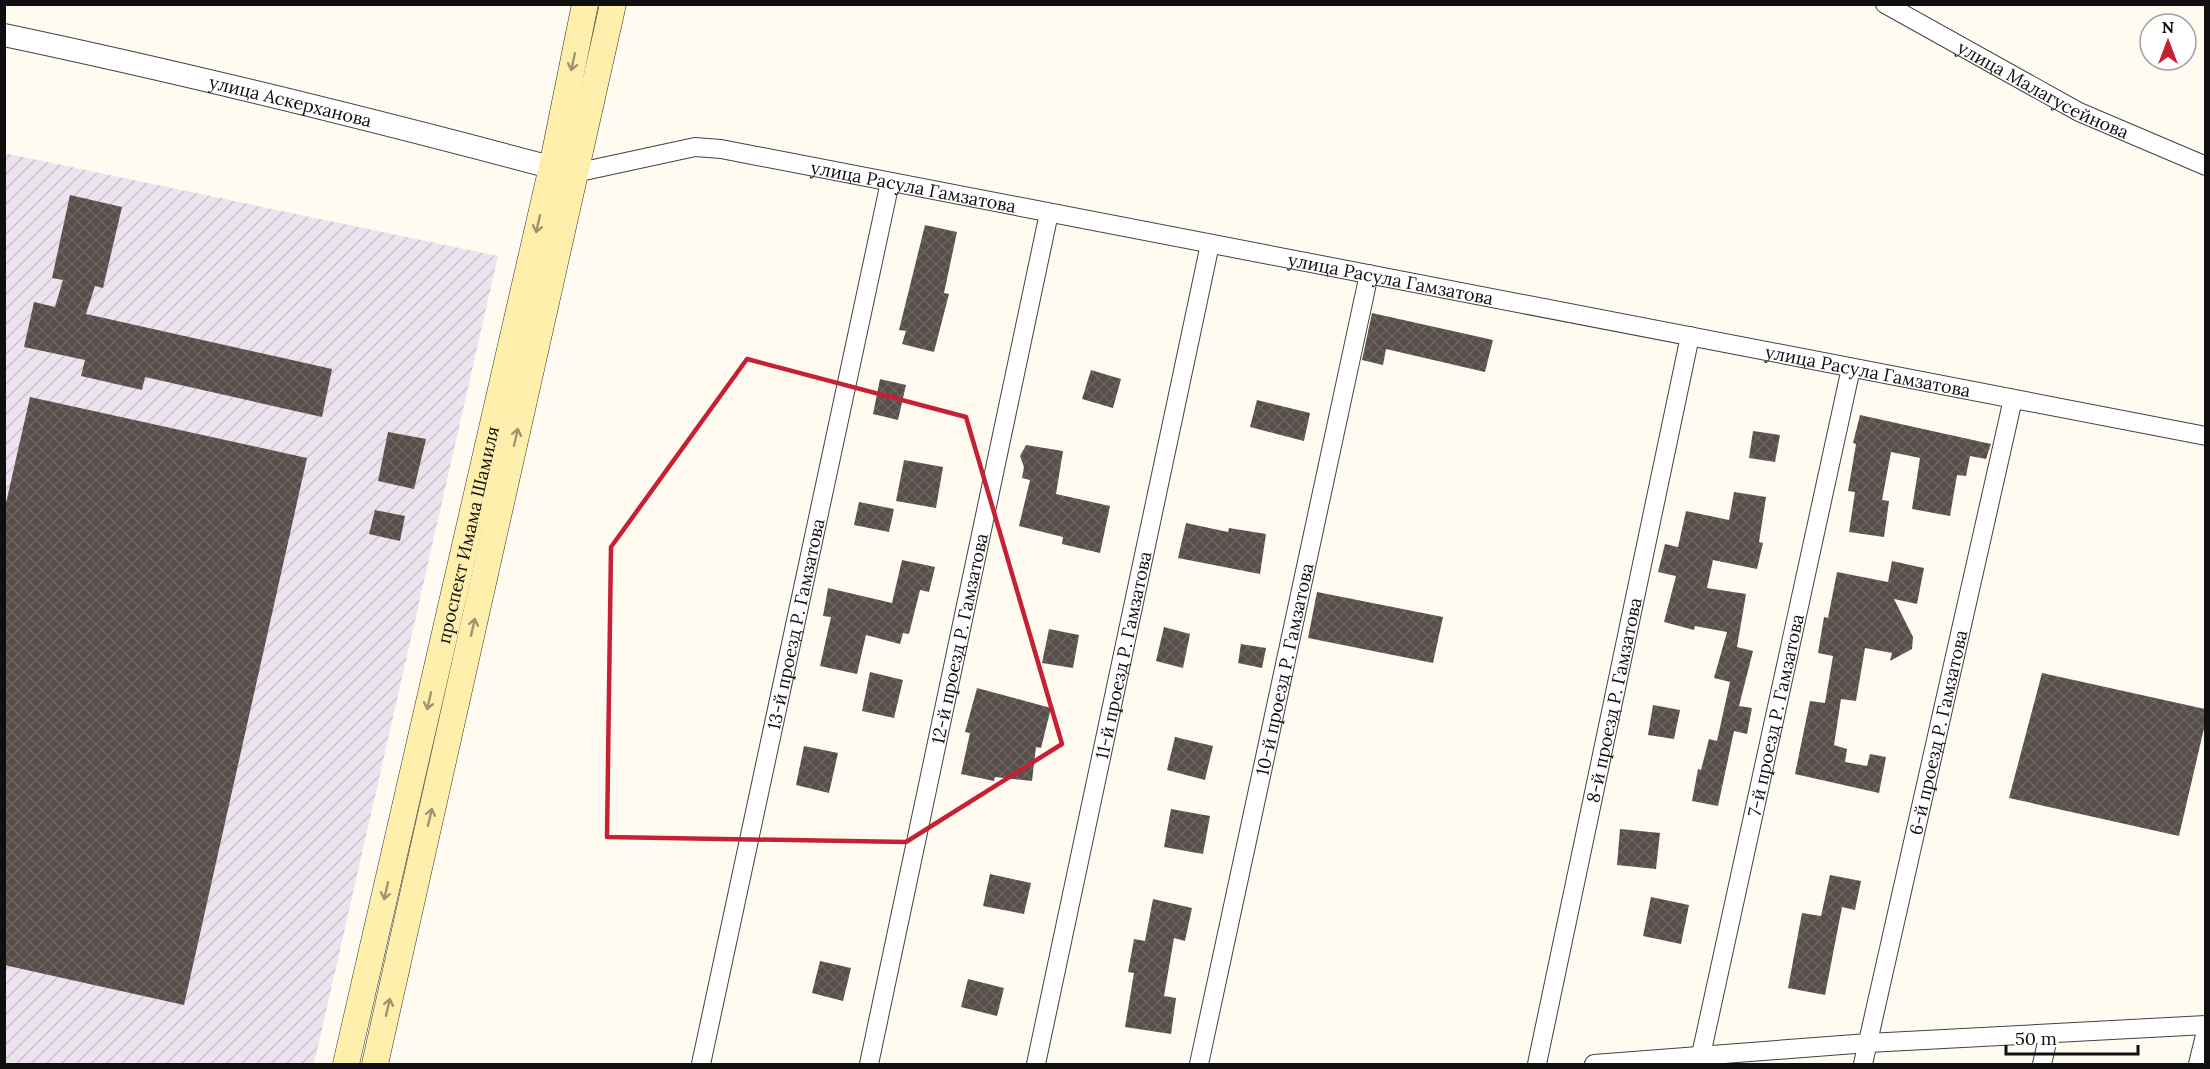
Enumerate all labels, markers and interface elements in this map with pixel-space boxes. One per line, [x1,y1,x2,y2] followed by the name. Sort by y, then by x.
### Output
[2138,12,2198,72] north arrow
[2162,17,2174,37] text: N
[1953,35,2132,143] street label: улица Малагусейнова
[567,52,579,71] one-way arrow
[207,70,374,132] street label: улица Аскерханова
[809,155,1018,217] street label: улица Расула Гамзатова
[532,214,544,233] one-way arrow
[1286,247,1495,310] street label: улица Расула Гамзатова
[1763,340,1973,402] street label: улица Расула Гамзатова
[431,424,504,646] street label: проспект Имама Шамиля
[510,427,522,446] one-way arrow
[761,516,829,732] street label: 13-й проезд Р. Гамзатова
[926,531,992,746] street label: 12-й проезд Р. Гамзатова
[1090,549,1156,761] street label: 11-й проезд Р. Гамзатова
[1250,561,1318,777] street label: 10-й проезд Р. Гамзатова
[1581,595,1646,805] street label: 8-й проезд Р. Гамзатова
[1742,612,1808,819] street label: 7-й проезд Р. Гамзатова
[468,618,479,637] one-way arrow
[1904,628,1972,837] street label: 6-й проезд Р. Гамзатова
[423,691,435,710] one-way arrow
[425,808,437,827] one-way arrow
[379,881,391,900] one-way arrow
[382,998,394,1017] one-way arrow
[2006,1018,2138,1056] scale bar
[2015,1027,2057,1050] text: 50 m

